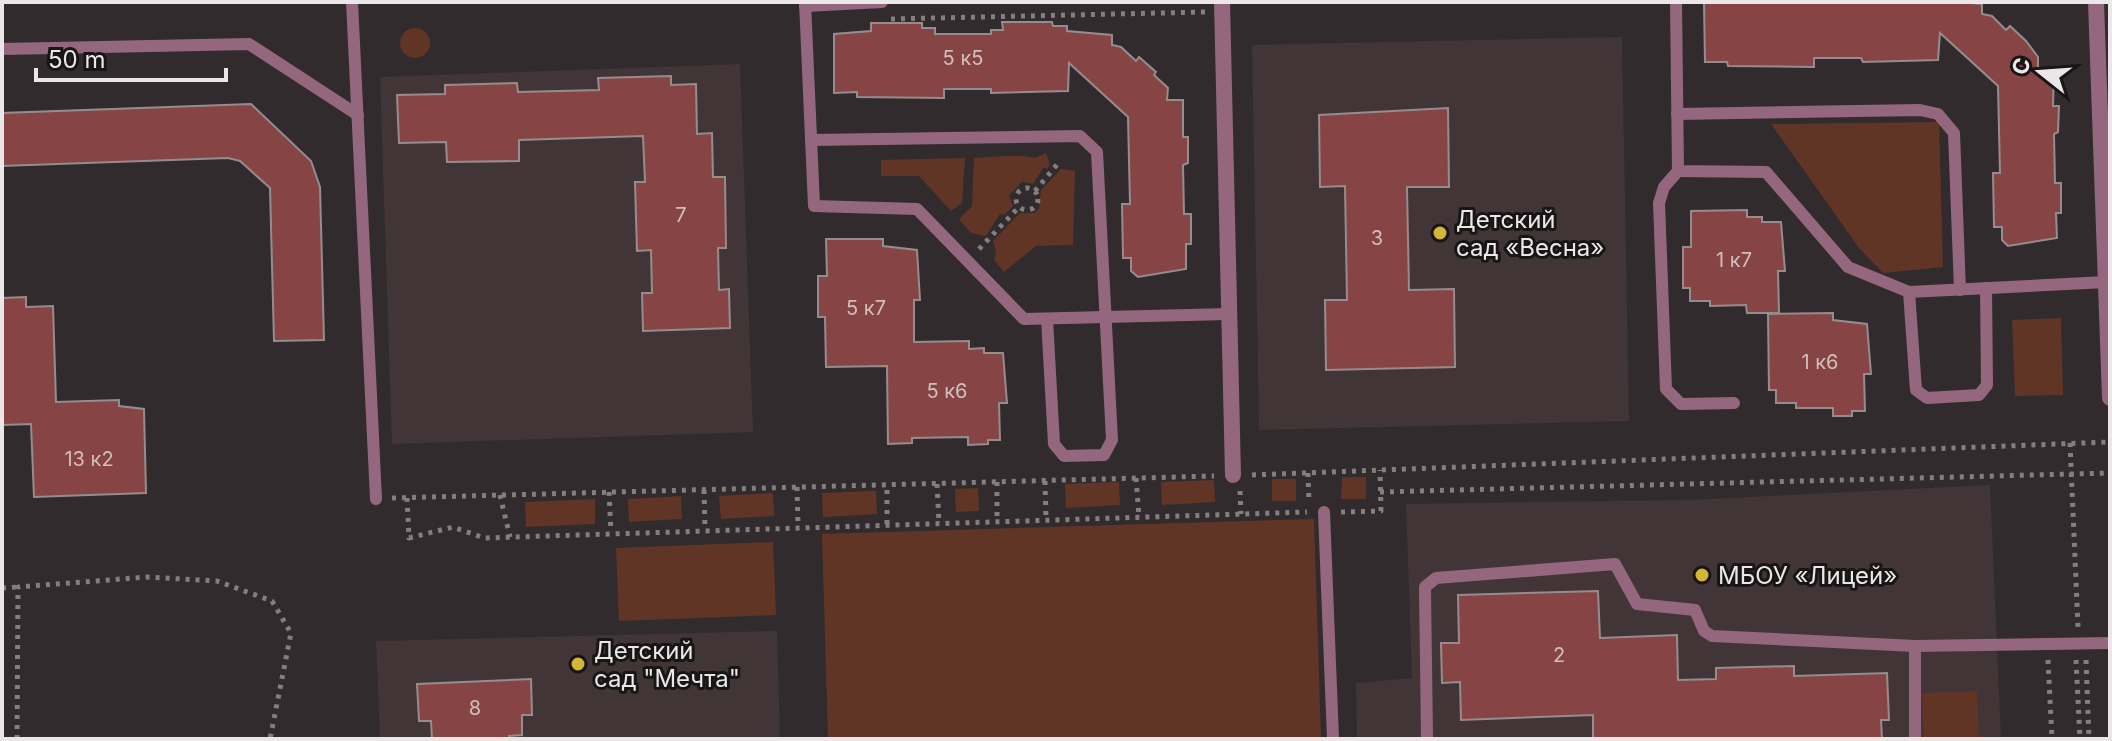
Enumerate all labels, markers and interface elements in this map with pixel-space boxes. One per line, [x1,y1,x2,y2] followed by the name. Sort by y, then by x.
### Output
[36,32,226,82] scale bar
[2000,32,2080,112] north arrow
[48,45,106,74] text: 50 m
[943,46,983,70] house number: 5 к5
[2006,55,2036,78] text: С
[675,203,687,227] house number: 7
[1456,205,1604,262] place label: Детский сад «Весна»
[1431,224,1449,242] marker: Детский сад «Весна»
[1371,226,1383,250] house number: 3
[1716,248,1752,272] house number: 1 к7
[846,296,886,320] house number: 5 к7
[1801,350,1839,374] house number: 1 к6
[926,379,968,403] house number: 5 к6
[64,447,114,471] house number: 13 к2
[1718,561,1897,590] place label: МБОУ «Лицей»
[1693,566,1711,584] marker: МБОУ «Лицей»
[594,636,740,693] place label: Детский сад "Мечта"
[1553,643,1565,667] house number: 2
[569,655,587,673] marker: Детский сад "Мечта"
[469,696,481,720] house number: 8

